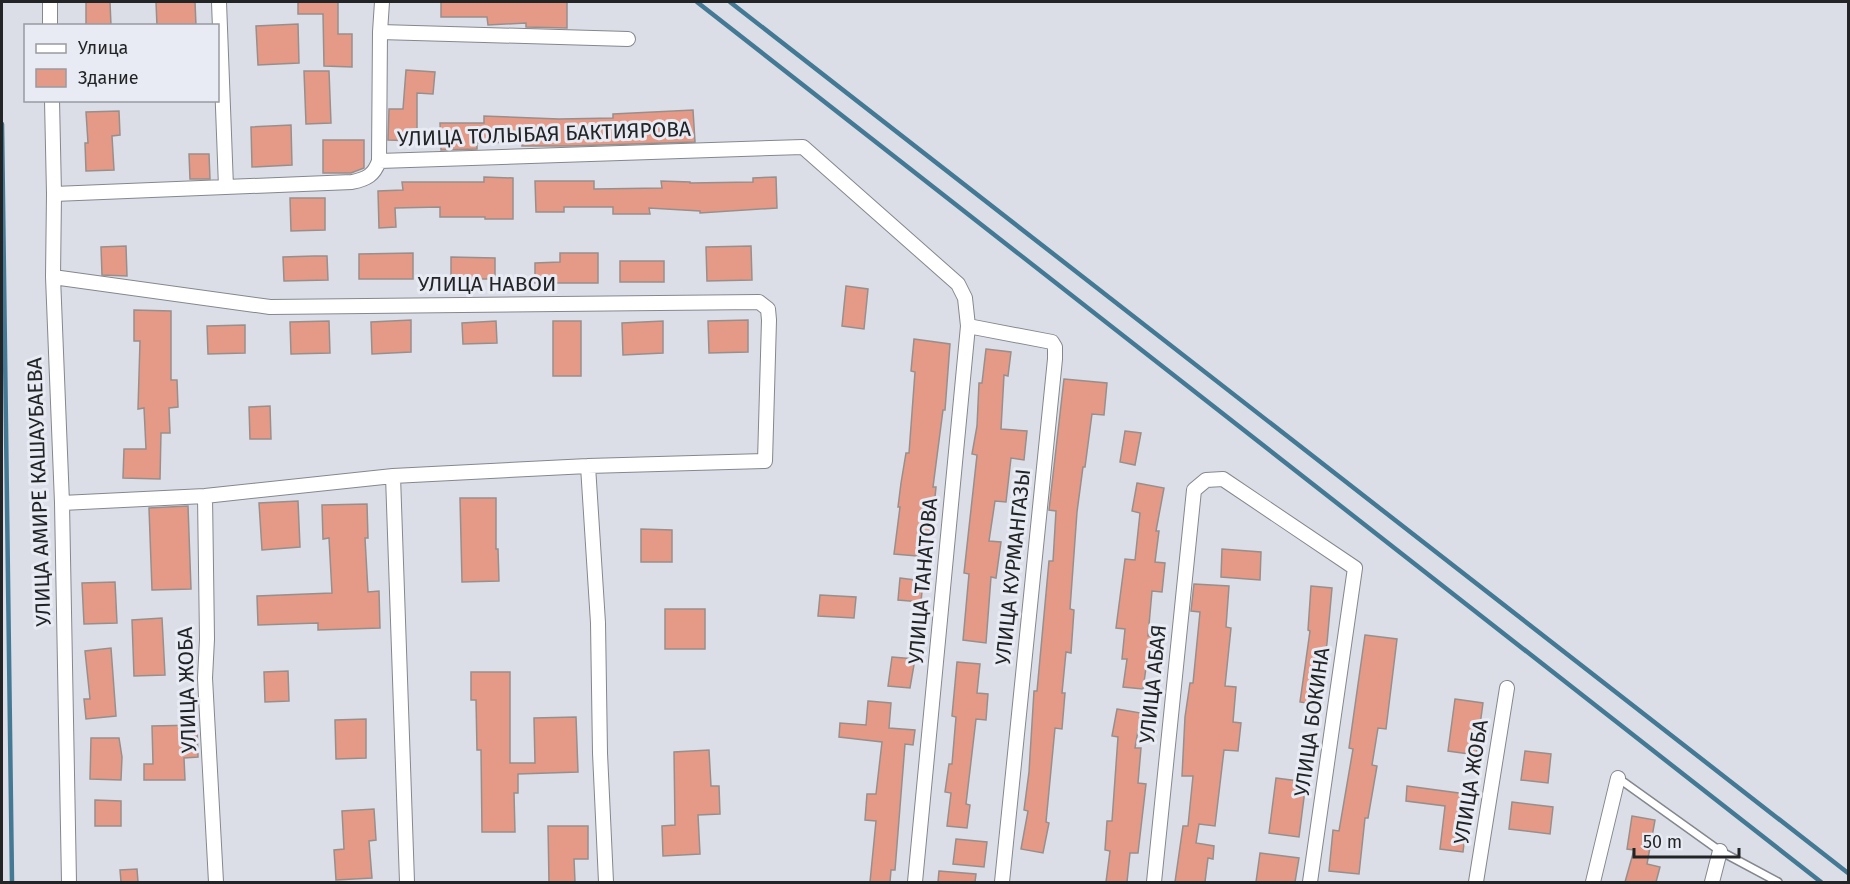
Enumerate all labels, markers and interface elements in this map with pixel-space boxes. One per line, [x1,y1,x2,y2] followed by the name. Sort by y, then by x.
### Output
[24,24,219,102] legend
[78,37,128,59] text: Улица
[78,67,139,89] text: Здание
[397,116,691,152] street label: УЛИЦА ТОЛЫБАЯ БАКТИЯРОВА
[418,271,556,297] street label: УЛИЦА НАВОИ
[21,357,57,627] street label: УЛИЦА АМИРЕ КАШАУБАЕВА
[990,468,1036,666] street label: УЛИЦА КУРМАНГАЗЫ
[903,497,943,665] street label: УЛИЦА ТАНАТОВА
[1134,623,1172,745] street label: УЛИЦА АБАЯ
[172,627,202,753] street label: УЛИЦА ЖОБА
[1289,646,1335,798] street label: УЛИЦА БОКИНА
[1448,718,1494,846] street label: УЛИЦА ЖОБА
[1634,821,1739,859] scale bar
[1643,831,1682,853] text: 50 m

